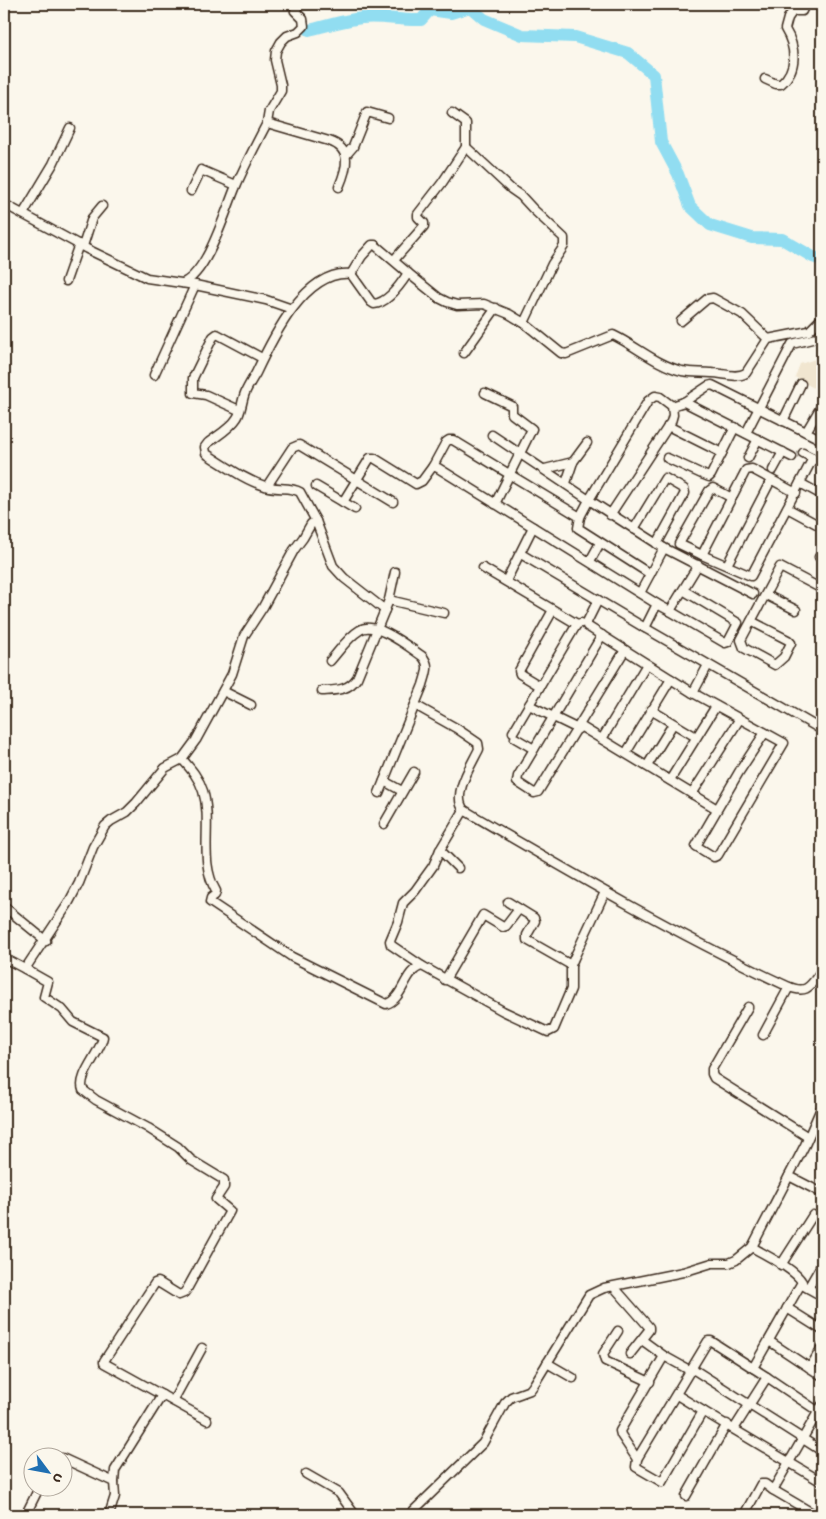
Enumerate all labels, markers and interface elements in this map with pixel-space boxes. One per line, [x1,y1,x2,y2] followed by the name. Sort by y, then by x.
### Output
[22,1446,72,1496] north arrow
[48,1470,66,1486] text: U

